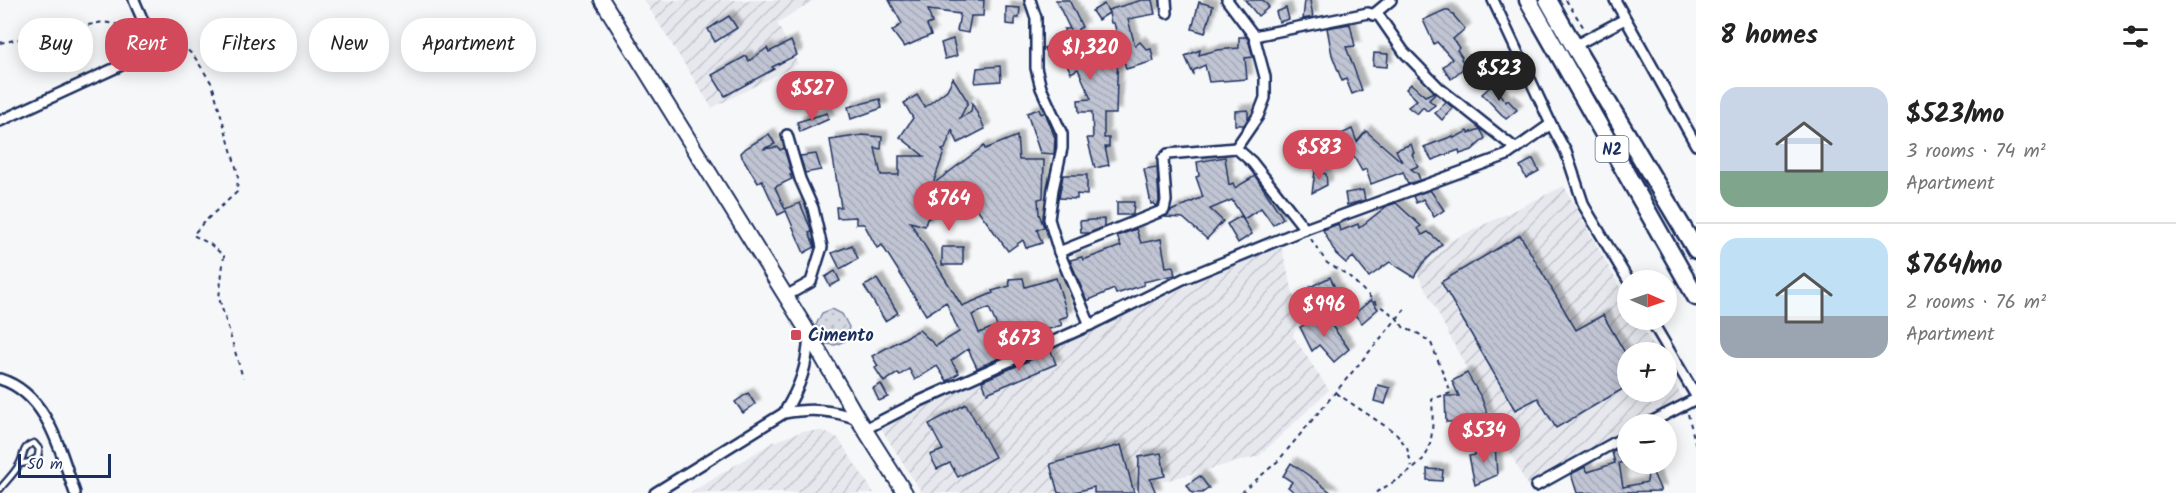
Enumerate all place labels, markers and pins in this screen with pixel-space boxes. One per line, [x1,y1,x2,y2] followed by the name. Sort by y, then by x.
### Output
[1041,30,1139,81] pin: $1,320
[1463,51,1535,102] pin: $523
[776,71,848,122] pin: $527
[1283,130,1355,181] pin: $583
[913,181,985,232] pin: $764
[1288,287,1360,338] pin: $996
[983,321,1055,372] pin: $673
[808,322,874,351] place label: Cimento
[789,328,803,342] marker: Cimento
[1448,413,1520,464] pin: $534

